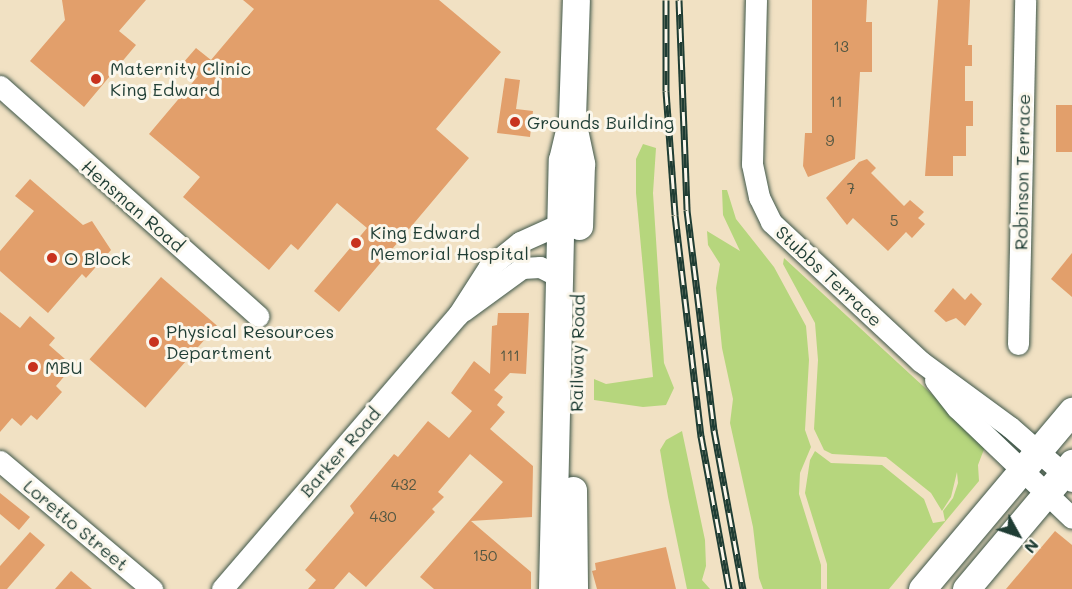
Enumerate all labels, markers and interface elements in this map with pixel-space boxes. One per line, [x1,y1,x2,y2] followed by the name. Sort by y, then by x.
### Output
[833,38,849,56] house number: 13
[110,58,251,100] place label: Maternity Clinic King Edward
[87,70,105,88] marker: Maternity Clinic King Edward
[829,93,843,111] house number: 11
[1010,94,1034,250] street label: Robinson Terrace
[527,111,674,133] place label: Grounds Building
[508,115,522,129] marker: Grounds Building
[826,132,834,150] house number: 9
[77,156,189,256] street label: Hensman Road
[847,180,855,198] house number: 7
[890,212,898,230] house number: 5
[771,221,887,331] street label: Stubbs Terrace
[370,222,529,264] place label: King Edward Memorial Hospital
[347,234,365,252] marker: King Edward Memorial Hospital
[64,247,131,269] place label: O Block
[45,251,59,265] marker: O Block
[565,294,589,412] street label: Railway Road
[166,321,334,364] place label: Physical Resources Department
[147,335,161,349] marker: Physical Resources Department
[500,347,520,365] house number: 111
[45,356,83,378] place label: MBU
[26,360,40,374] marker: MBU
[295,403,385,501] street label: Barker Road
[19,475,133,575] street label: Loretto Street
[391,476,417,494] house number: 432
[988,505,1048,565] north arrow
[370,508,396,526] house number: 430
[1020,535,1044,558] text: N
[473,547,497,565] house number: 150

